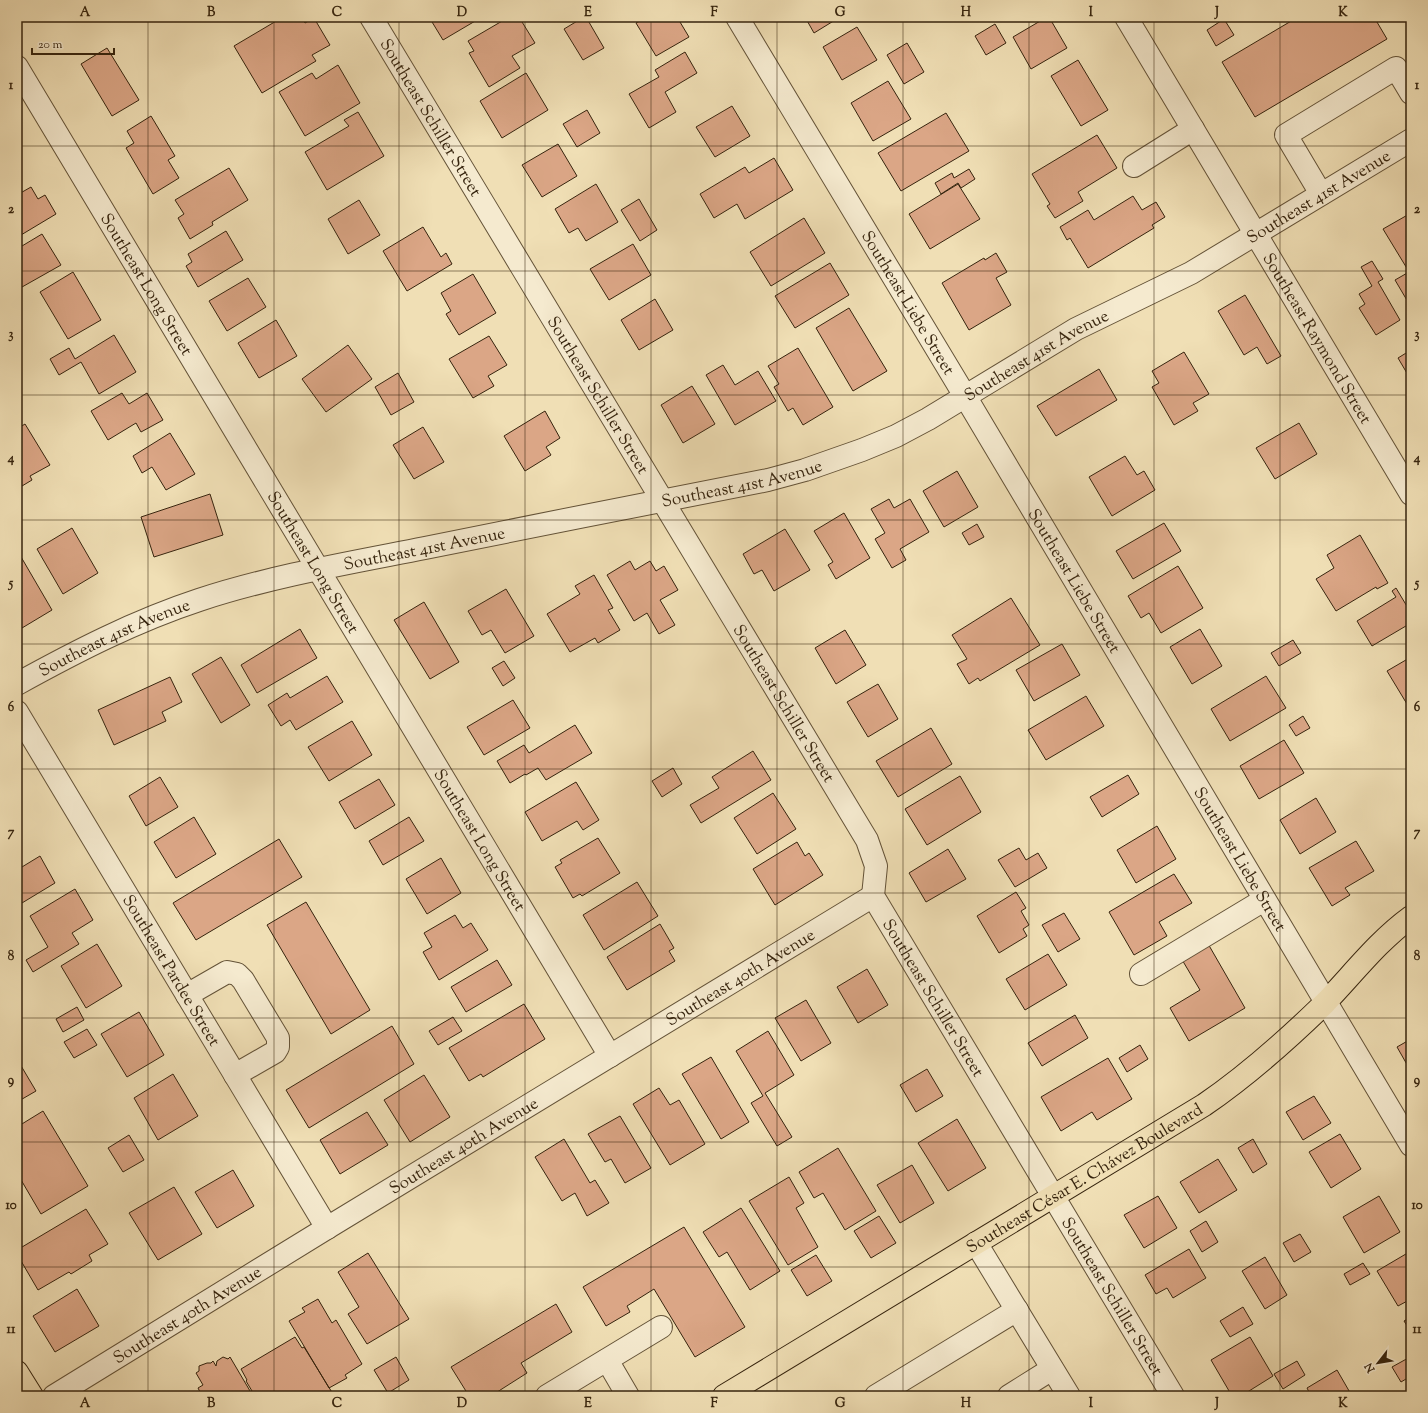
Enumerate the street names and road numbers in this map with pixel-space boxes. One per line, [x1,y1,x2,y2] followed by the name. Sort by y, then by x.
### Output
[373,35,487,202] street label: Southeast Schiller Street
[1243,145,1396,251] street label: Southeast 41st Avenue
[93,209,197,361] street label: Southeast Long Street
[854,227,960,380] street label: Southeast Liebe Street
[1256,249,1377,429] street label: Southeast Raymond Street
[960,305,1113,408] street label: Southeast 41st Avenue
[540,312,654,479] street label: Southeast Schiller Street
[660,455,826,514] street label: Southeast 41st Avenue
[260,487,364,639] street label: Southeast Long Street
[1021,505,1126,658] street label: Southeast Liebe Street
[342,522,507,578] street label: Southeast 41st Avenue
[35,594,194,684] street label: Southeast 41st Avenue
[726,621,840,788] street label: Southeast Schiller Street
[427,765,531,917] street label: Southeast Long Street
[1187,783,1291,937] street label: Southeast Liebe Street
[115,891,225,1052] street label: Southeast Pardee Street
[875,915,989,1082] street label: Southeast Schiller Street
[662,924,820,1033] street label: Southeast 40th Avenue
[385,1092,543,1201] street label: Southeast 40th Avenue
[962,1098,1208,1260] street label: Southeast César E. Chávez Boulevard
[1055,1213,1168,1381] street label: Southeast Schiller Street
[109,1261,267,1371] street label: Southeast 40th Avenue

